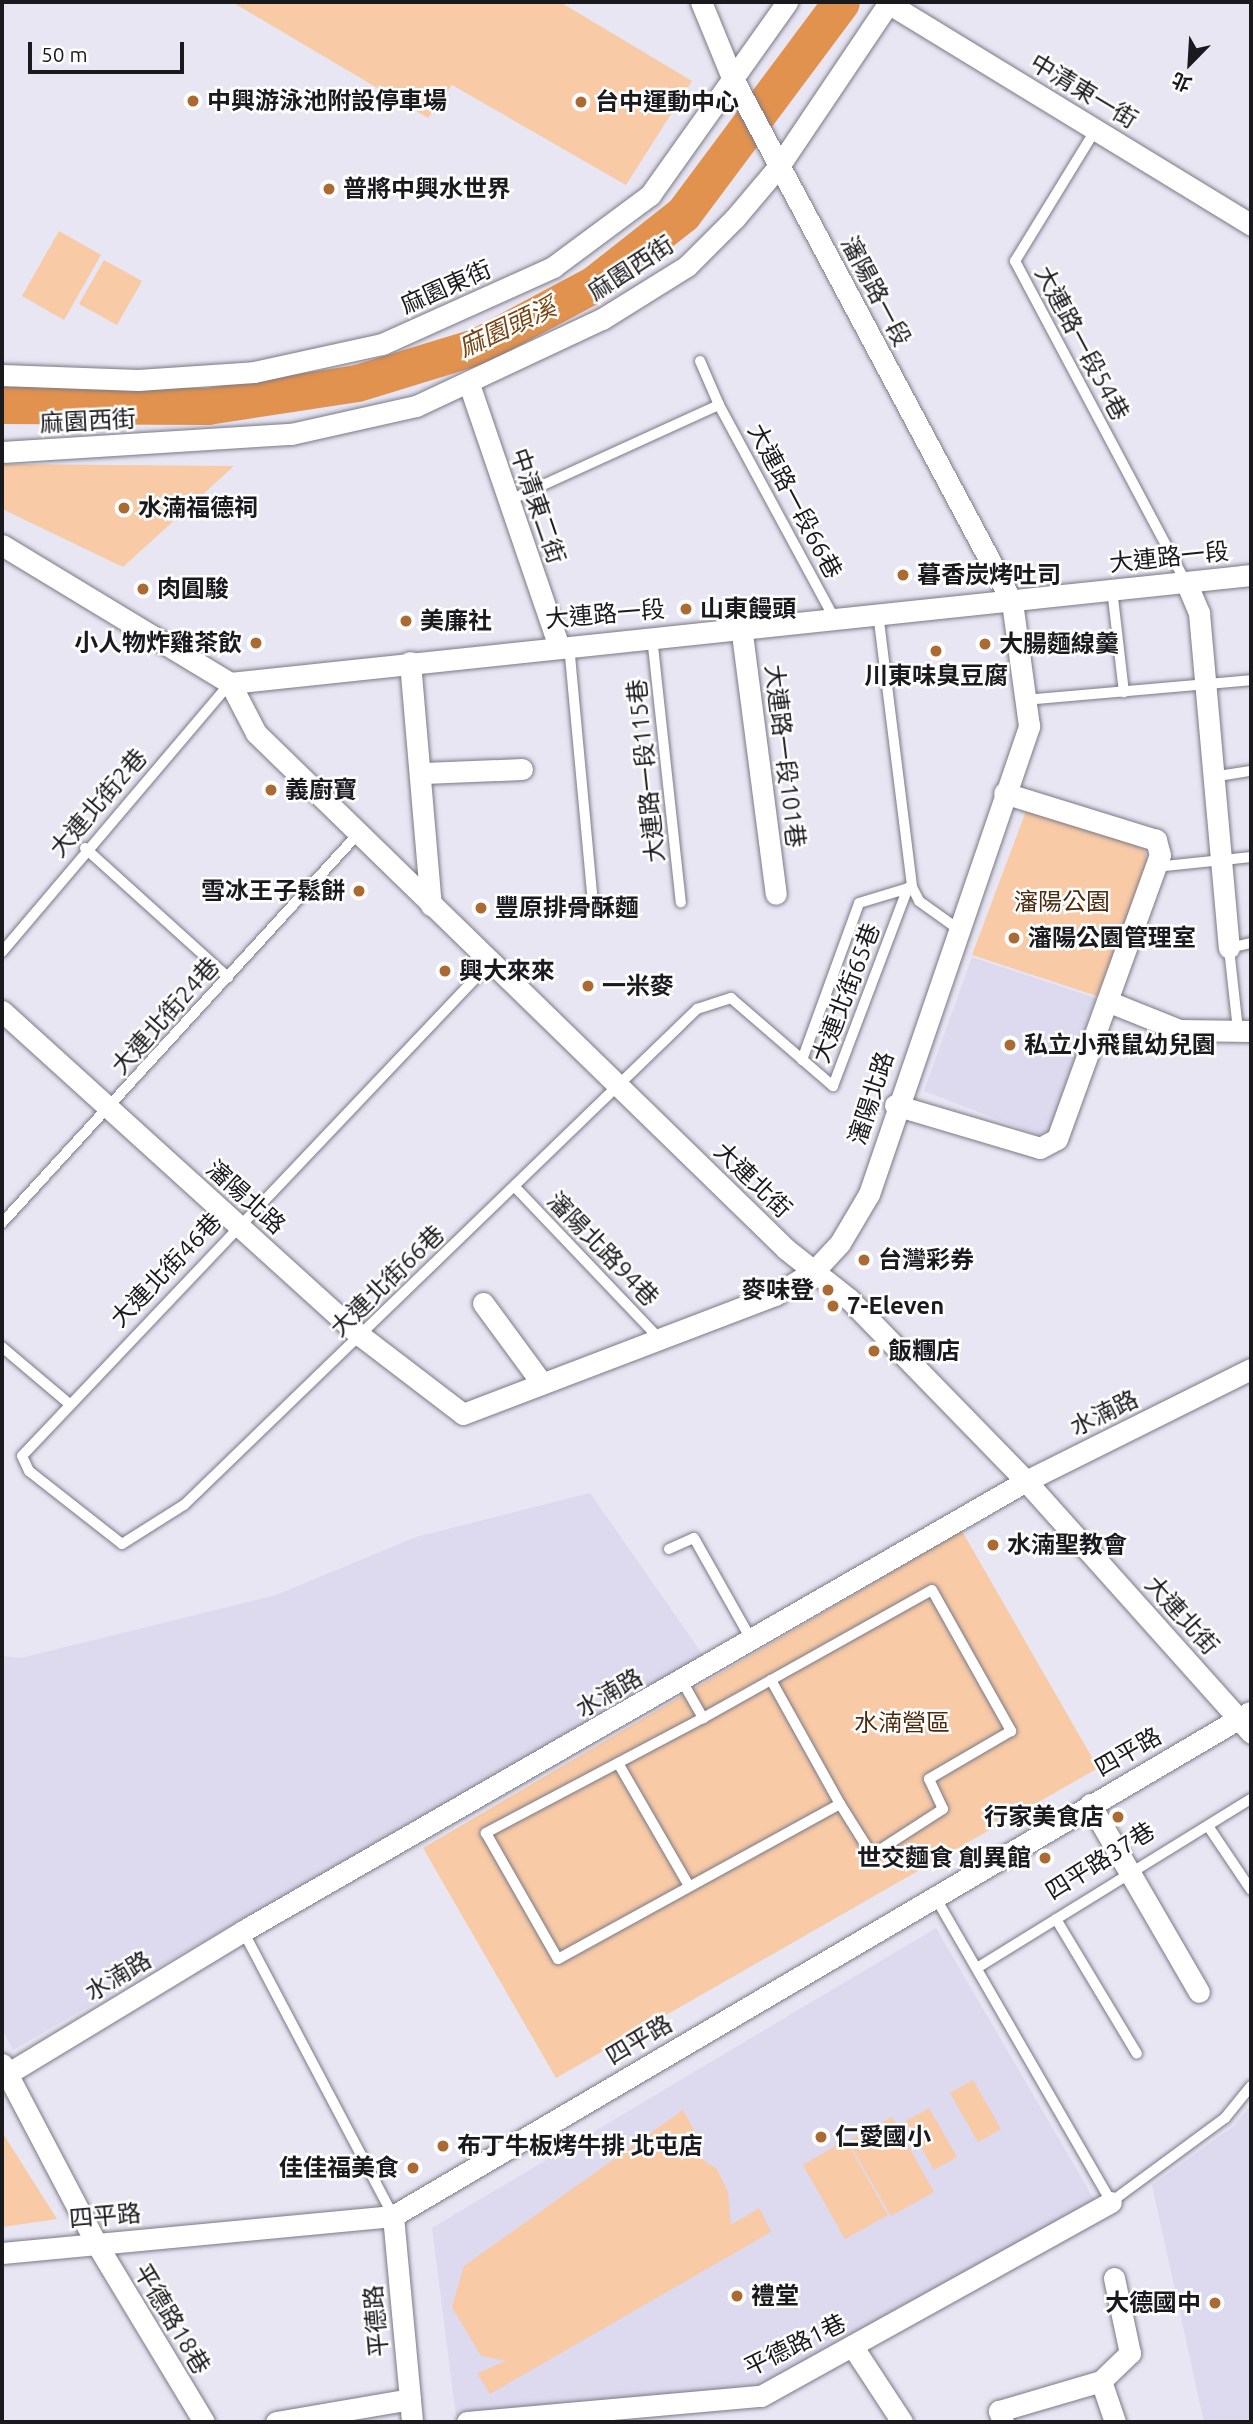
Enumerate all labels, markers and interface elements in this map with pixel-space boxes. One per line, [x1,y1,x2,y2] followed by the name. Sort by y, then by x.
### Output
[32,28,187,72] scale bar
[1155,28,1225,98] north arrow
[41,42,88,66] text: 50 m
[1025,48,1143,134] street label: 中清東一街
[1168,68,1195,96] text: 北
[207,87,447,115] place label: 中興游泳池附設停車場
[595,88,739,116] place label: 台中運動中心
[185,93,201,109] marker: 中興游泳池附設停車場
[573,94,589,110] marker: 台中運動中心
[343,175,511,203] place label: 普將中興水世界
[321,181,337,197] marker: 普將中興水世界
[583,230,679,306] street label: 麻園西街
[835,231,917,351] street label: 瀋陽路一段
[396,254,496,320] street label: 麻園東街
[1029,261,1135,425] street label: 大連路一段54巷
[453,291,561,363] water label: 麻園頭溪
[39,404,137,438] street label: 麻園西街
[742,419,848,583] street label: 大連路一段66巷
[505,445,571,567] street label: 中清東二街
[138,494,258,522] place label: 水湳福德祠
[116,500,132,516] marker: 水湳福德祠
[1108,536,1230,578] street label: 大連路一段
[917,561,1061,589] place label: 暮香炭烤吐司
[895,567,911,583] marker: 暮香炭烤吐司
[157,575,229,603] place label: 肉圓駿
[135,581,151,597] marker: 肉圓駿
[544,594,666,634] street label: 大連路一段
[700,595,796,623] place label: 山東饅頭
[678,601,694,617] marker: 山東饅頭
[420,607,492,635] place label: 美廉社
[398,613,414,629] marker: 美廉社
[74,629,242,657] place label: 小人物炸雞茶飲
[999,630,1119,658] place label: 大腸麵線羹
[248,635,264,651] marker: 小人物炸雞茶飲
[977,636,993,652] marker: 大腸麵線羹
[928,643,944,659] marker: 川東味臭豆腐
[864,662,1008,690] place label: 川東味臭豆腐
[759,663,811,849] street label: 大連路一段101巷
[622,678,670,864] street label: 大連路一段115巷
[43,743,153,863] street label: 大連北街2巷
[285,776,357,804] place label: 義廚寶
[263,782,279,798] marker: 義廚寶
[201,877,345,905] place label: 雪冰王子鬆餅
[351,883,367,899] marker: 雪冰王子鬆餅
[1014,888,1110,916] park label: 瀋陽公園
[495,894,639,922] place label: 豐原排骨酥麵
[473,900,489,916] marker: 豐原排骨酥麵
[806,919,886,1067] street label: 大連北街65巷
[1028,924,1196,952] place label: 瀋陽公園管理室
[1006,930,1022,946] marker: 瀋陽公園管理室
[105,952,225,1080] street label: 大連北街24巷
[459,957,555,985] place label: 興大來來
[437,963,453,979] marker: 興大來來
[602,972,674,1000] place label: 一米麥
[580,978,596,994] marker: 一米麥
[1024,1031,1216,1059] place label: 私立小飛鼠幼兒園
[1002,1037,1018,1053] marker: 私立小飛鼠幼兒園
[842,1048,900,1148] street label: 瀋陽北路
[708,1136,798,1224] street label: 大連北街
[201,1154,291,1240] street label: 瀋陽北路
[542,1186,664,1312] street label: 瀋陽北路94巷
[105,1207,227,1333] street label: 大連北街46巷
[324,1220,450,1342] street label: 大連北街66巷
[878,1246,974,1274] place label: 台灣彩券
[856,1252,872,1268] marker: 台灣彩券
[742,1276,814,1304] place label: 麥味登
[820,1282,836,1298] marker: 麥味登
[847,1292,944,1320] place label: 7-Eleven
[825,1298,841,1314] marker: 7-Eleven
[888,1337,960,1365] place label: 飯糰店
[866,1343,882,1359] marker: 飯糰店
[1065,1384,1143,1442] street label: 水湳路
[1007,1531,1127,1559] place label: 水湳聖教會
[985,1537,1001,1553] marker: 水湳聖教會
[1139,1570,1225,1660] street label: 大連北街
[571,1663,647,1723] street label: 水湳路
[854,1709,950,1737] park label: 水湳營區
[1090,1722,1166,1782] street label: 四平路
[984,1803,1104,1831] place label: 行家美食店
[1110,1809,1126,1825] marker: 行家美食店
[1040,1816,1160,1906] street label: 四平路37巷
[857,1844,1031,1872] place label: 世交麵食 創異館
[1037,1850,1053,1866] marker: 世交麵食 創異館
[80,1945,156,2007] street label: 水湳路
[601,2009,677,2071] street label: 四平路
[835,2123,931,2151] place label: 仁愛國小
[813,2129,829,2145] marker: 仁愛國小
[457,2132,703,2160] place label: 布丁牛板烤牛排 北屯店
[435,2138,451,2154] marker: 布丁牛板烤牛排 北屯店
[279,2154,399,2182] place label: 佳佳福美食
[405,2160,421,2176] marker: 佳佳福美食
[68,2199,142,2233] street label: 四平路
[128,2259,216,2379] street label: 平德路18巷
[751,2282,799,2310] place label: 禮堂
[359,2284,393,2358] street label: 平德路
[729,2288,745,2304] marker: 禮堂
[1105,2289,1201,2317] place label: 大德國中
[1207,2295,1223,2311] marker: 大德國中
[739,2308,851,2382] street label: 平德路1巷

